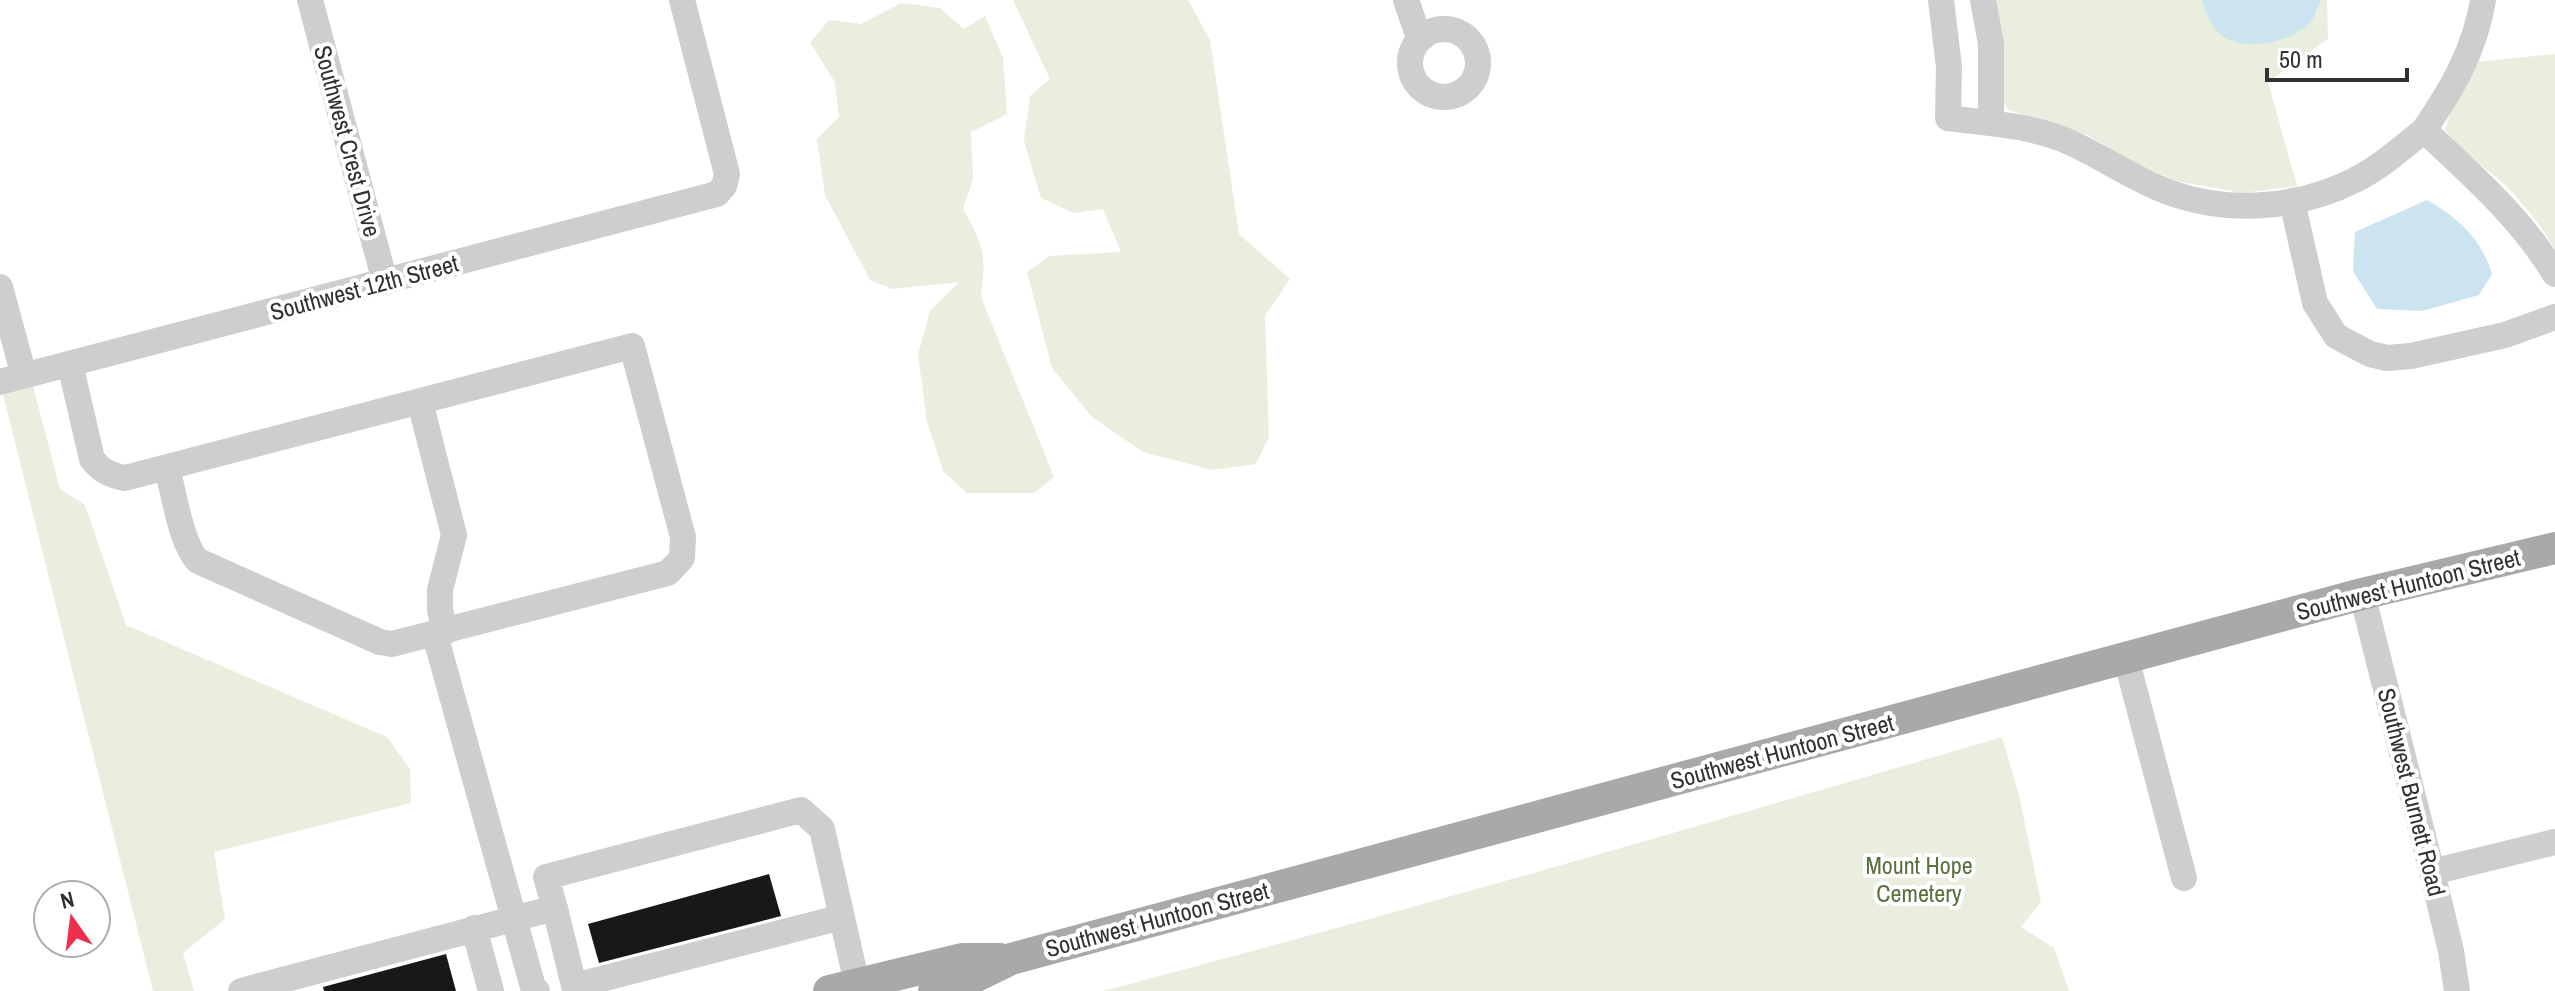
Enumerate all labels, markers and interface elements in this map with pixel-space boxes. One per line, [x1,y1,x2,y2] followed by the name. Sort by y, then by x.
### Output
[2267,32,2407,82] scale bar
[307,42,389,240] street label: Southwest Crest Drive
[2279,43,2323,75] text: 50 m
[266,246,462,328] street label: Southwest 12th Street
[2293,541,2524,627] street label: Southwest Huntoon Street
[2371,685,2453,899] street label: Southwest Burnett Road
[1667,706,1898,796] street label: Southwest Huntoon Street
[1865,849,1973,909] park label: Mount Hope Cemetery
[1042,874,1273,964] street label: Southwest Huntoon Street
[32,879,112,959] north arrow
[57,883,77,916] text: N

